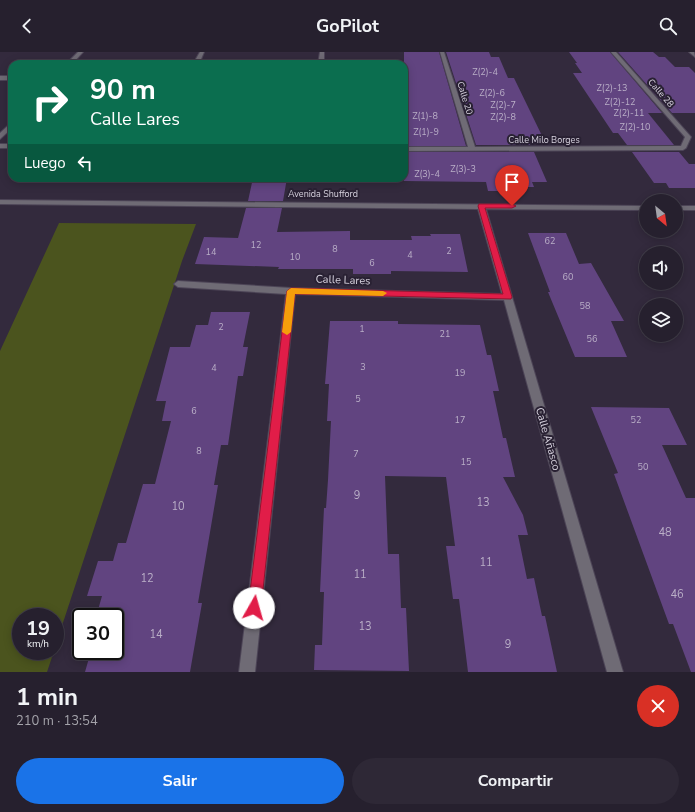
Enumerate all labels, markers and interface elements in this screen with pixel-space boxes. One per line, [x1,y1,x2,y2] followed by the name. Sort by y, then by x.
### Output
[316,14,379,38] text: GoPilot
[16,15,38,37] icon: back
[657,15,679,37] icon: search
[472,66,498,78] house number: Z(2)-4
[90,71,156,109] text: 90 m
[24,76,76,128] icon: right
[645,76,677,110] street label: Calle 28
[454,80,476,116] street label: Calle 20
[596,82,628,94] house number: Z(2)-13
[479,87,505,99] house number: Z(2)-6
[604,96,636,108] house number: Z(2)-12
[490,99,516,111] house number: Z(2)-7
[90,107,180,131] text: Calle Lares
[613,107,645,119] house number: Z(2)-11
[412,110,438,122] house number: Z(1)-8
[490,111,516,123] house number: Z(2)-8
[619,121,651,133] house number: Z(2)-10
[413,126,439,138] house number: Z(1)-9
[508,134,580,146] street label: Calle Milo Borges
[74,152,96,174] icon: left
[24,153,66,173] text: Luego
[450,163,476,175] house number: Z(3)-3
[495,165,529,206] pin
[414,168,440,180] house number: Z(3)-4
[501,171,523,193] icon: arrive
[288,188,358,200] street label: Avenida Shufford
[639,194,683,238] north arrow
[639,194,683,342] map controls
[545,235,555,247] house number: 62
[251,239,261,251] house number: 12
[332,243,338,255] house number: 8
[446,245,452,257] house number: 2
[206,246,217,258] house number: 14
[639,246,683,290] button: sound
[407,249,413,261] house number: 4
[290,251,300,263] house number: 10
[369,257,375,269] house number: 6
[563,271,573,283] house number: 60
[315,272,371,288] street label: Calle Lares
[639,298,683,342] button: layers
[580,300,590,312] house number: 58
[218,321,224,333] house number: 2
[359,323,365,335] house number: 1
[440,328,450,340] house number: 21
[587,333,597,345] house number: 56
[360,361,366,373] house number: 3
[211,362,217,374] house number: 4
[455,367,465,379] house number: 19
[355,393,361,405] house number: 5
[191,405,197,417] house number: 6
[532,406,564,472] street label: Calle Añasco
[455,414,465,426] house number: 17
[631,414,641,426] house number: 52
[196,445,202,457] house number: 8
[353,448,359,460] house number: 7
[461,456,471,468] house number: 15
[638,461,648,473] house number: 50
[354,488,360,503] house number: 9
[476,495,490,510] house number: 13
[171,499,185,514] house number: 10
[658,525,672,540] house number: 48
[479,555,493,570] house number: 11
[353,567,367,582] house number: 11
[140,571,154,586] house number: 12
[233,587,275,629] position arrow
[670,587,684,602] house number: 46
[72,608,124,660] speed limit sign: 30
[26,615,50,642] text: 19
[358,619,372,634] house number: 13
[149,627,163,642] house number: 14
[27,637,49,651] text: km/h
[505,637,511,652] house number: 9
[16,681,78,713] text: 1 min
[637,685,679,727] button: close
[16,712,98,730] text: 210 m · 13:54
[16,758,344,804] button: Salir
[352,758,679,804] button: Compartir

